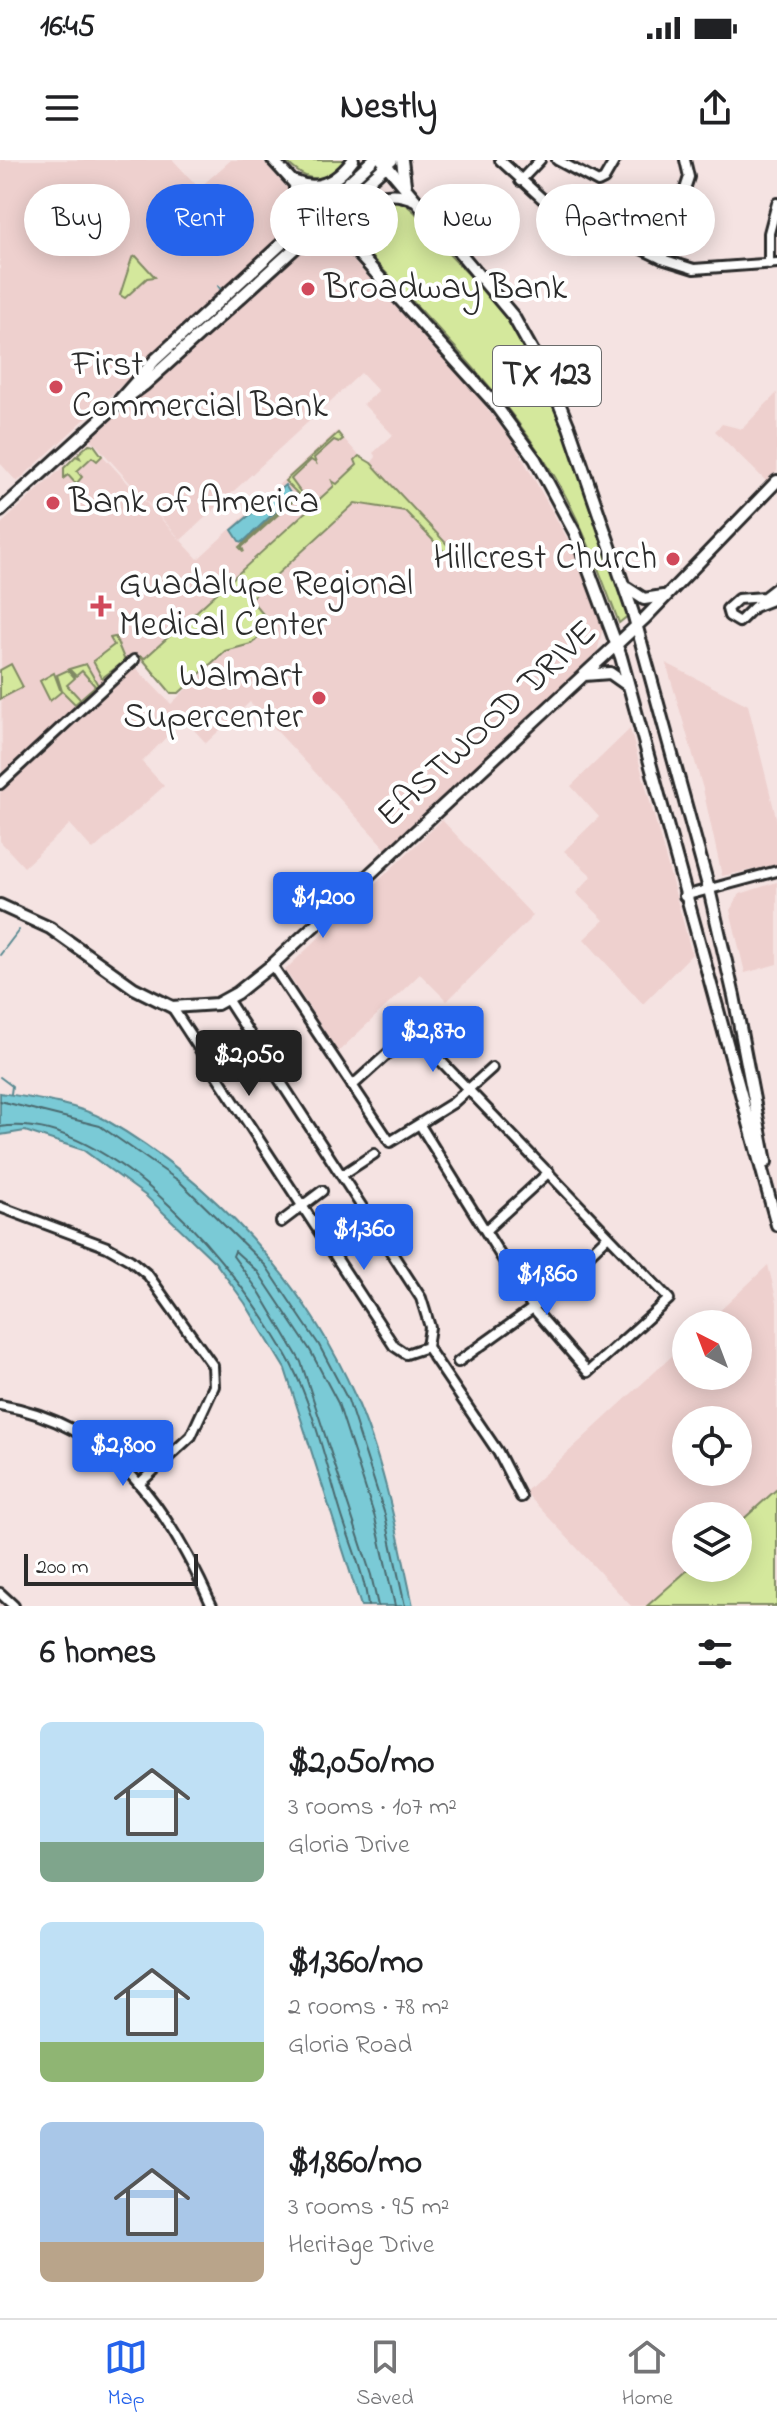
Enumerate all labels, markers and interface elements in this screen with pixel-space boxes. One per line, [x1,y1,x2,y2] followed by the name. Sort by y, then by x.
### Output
[40,6,95,50] text: 16:45
[340,82,437,135] text: Nestly
[40,86,84,130] icon: menu
[693,86,737,130] icon: share
[24,184,130,256] chip: Buy
[146,184,254,256] chip: Rent
[270,184,398,256] chip: Filters
[414,184,520,256] chip: New
[536,184,715,256] chip: Apartment
[323,263,567,316] place label: Broadway Bank
[299,280,317,298] marker: Broadway Bank
[71,340,328,434] place label: First Commercial Bank
[493,346,601,406] road number: TX 123
[47,378,65,396] marker: First Commercial Bank
[68,477,319,530] place label: Bank of America
[44,494,62,512] marker: Bank of America
[433,533,657,586] place label: Hillcrest Church
[664,550,682,568] marker: Hillcrest Church
[119,559,413,653] place label: Guadalupe Regional Medical Center
[90,595,112,617] marker: Guadalupe Regional Medical Center
[366,609,610,841] street label: EASTWOOD DRIVE
[123,651,304,745] place label: Walmart Supercenter
[310,689,328,707] marker: Walmart Supercenter
[258,872,388,940] pin: $1,200
[291,879,355,917] text: $1,200
[368,1006,498,1074] pin: $2,870
[401,1013,465,1051] text: $2,870
[184,1030,314,1098] pin: $2,050
[214,1037,284,1075] text: $2,050
[299,1204,429,1272] pin: $1,360
[333,1211,395,1249] text: $1,360
[482,1249,612,1317] pin: $1,860
[517,1256,577,1294] text: $1,860
[672,1310,752,1390] north arrow
[672,1310,752,1582] map controls
[672,1406,752,1486] button: locate
[58,1420,188,1488] pin: $2,800
[90,1427,156,1465] text: $2,800
[672,1502,752,1582] button: layers
[24,1550,198,1586] scale bar
[36,1552,89,1584] text: 200 m
[40,1629,156,1679] text: 6 homes
[693,1632,737,1676] icon: filters
[288,1739,435,1789] text: $2,050/mo
[104,1754,200,1850] icon: home
[288,1789,457,1827] text: 3 rooms · 107 m²
[288,1827,410,1865] text: Gloria Drive
[288,1939,424,1989] text: $1,360/mo
[104,1954,200,2050] icon: home
[288,1989,449,2027] text: 2 rooms · 78 m²
[288,2027,412,2065] text: Gloria Road
[288,2139,422,2189] text: $1,860/mo
[104,2154,200,2250] icon: home
[288,2189,449,2227] text: 3 rooms · 95 m²
[288,2227,434,2265] text: Heritage Drive
[104,2335,148,2415] tab: Map
[356,2335,414,2415] tab: Saved
[622,2335,673,2415] tab: Home

